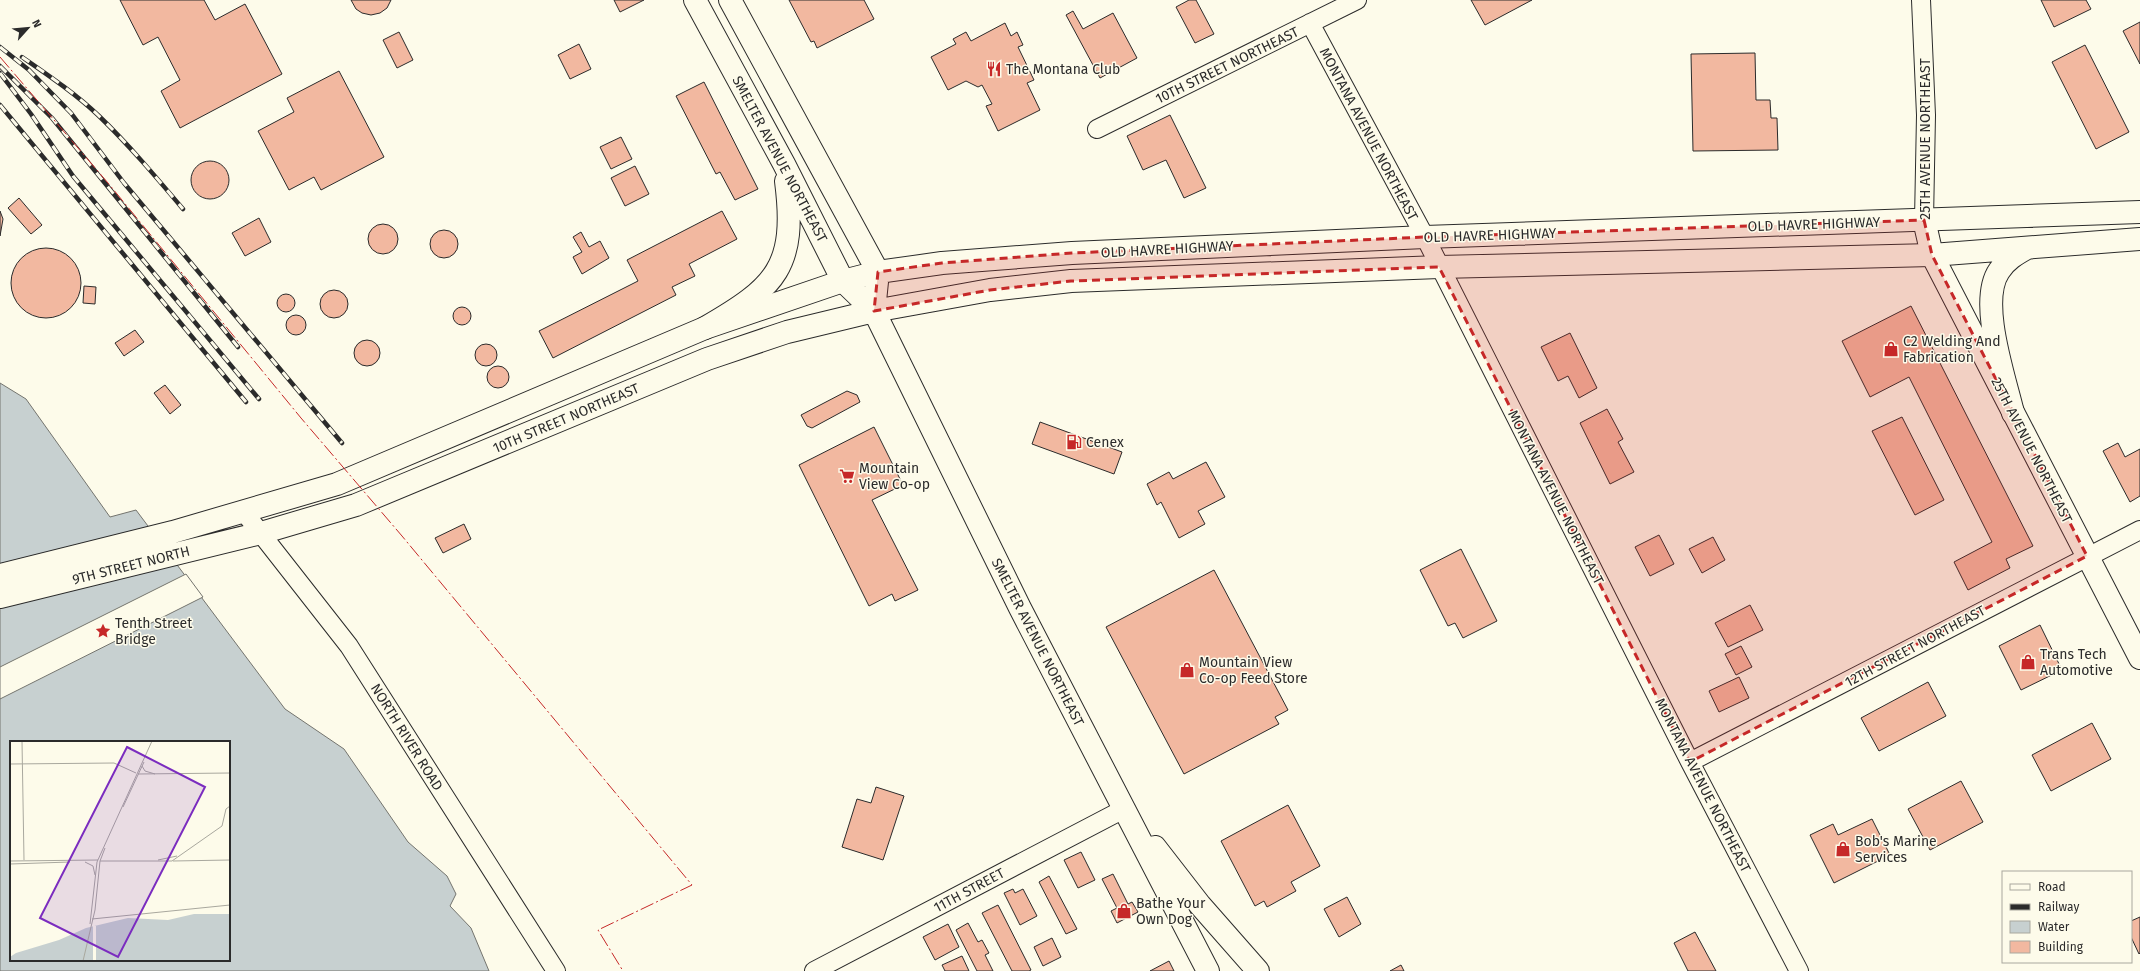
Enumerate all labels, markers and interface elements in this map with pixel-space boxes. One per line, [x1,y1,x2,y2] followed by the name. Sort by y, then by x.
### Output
[8,8,48,48] north arrow
[29,17,44,30] text: N
[1153,23,1302,108] street label: 10TH STREET NORTHEAST
[1316,45,1422,224] street label: MONTANA AVENUE NORTHEAST
[1917,58,1934,220] street label: 25TH AVENUE NORTHEAST
[985,60,1003,78] restaurant icon: The Montana Club
[1006,61,1120,78] place label: The Montana Club
[728,73,831,246] street label: SMELTER AVENUE NORTHEAST
[1747,214,1881,235] street label: OLD HAVRE HIGHWAY
[1423,225,1557,246] street label: OLD HAVRE HIGHWAY
[1100,238,1234,261] street label: OLD HAVRE HIGHWAY
[1903,333,2001,366] place label: C2 Welding And Fabrication
[1882,340,1900,358] shop icon: C2 Welding And Fabrication
[1987,375,2076,527] street label: 25TH AVENUE NORTHEAST
[491,380,643,457] street label: 10TH STREET NORTHEAST
[1504,407,1607,588] street label: MONTANA AVENUE NORTHEAST
[1065,433,1083,451] fuel station icon: Cenex
[1086,434,1124,451] place label: Cenex
[859,460,930,493] place label: Mountain View Co-op
[838,467,856,485] supermarket icon: Mountain View Co-op
[71,543,192,588] street label: 9TH STREET NORTH
[988,556,1088,730] street label: SMELTER AVENUE NORTHEAST
[1842,602,1989,691] street label: 12TH STREET NORTHEAST
[115,615,193,648] place label: Tenth Street Bridge
[94,622,112,640] place icon: Tenth Street Bridge
[2040,646,2113,679] place label: Trans Tech Automotive
[2019,653,2037,671] shop icon: Trans Tech Automotive
[1199,654,1308,687] place label: Mountain View Co-op Feed Store
[1178,661,1196,679] shop icon: Mountain View Co-op Feed Store
[367,681,446,794] street label: NORTH RIVER ROAD
[1651,695,1754,876] street label: MONTANA AVENUE NORTHEAST
[10,741,230,961] inset map
[1855,833,1937,866] place label: Bob's Marine Services
[1834,840,1852,858] shop icon: Bob's Marine Services
[931,864,1008,916] street label: 11TH STREET
[2002,871,2132,963] legend
[2038,880,2066,894] text: Road
[1136,895,1206,928] place label: Bathe Your Own Dog
[2038,900,2079,914] text: Railway
[1115,902,1133,920] shop icon: Bathe Your Own Dog
[2038,920,2070,934] text: Water
[2038,940,2084,954] text: Building

